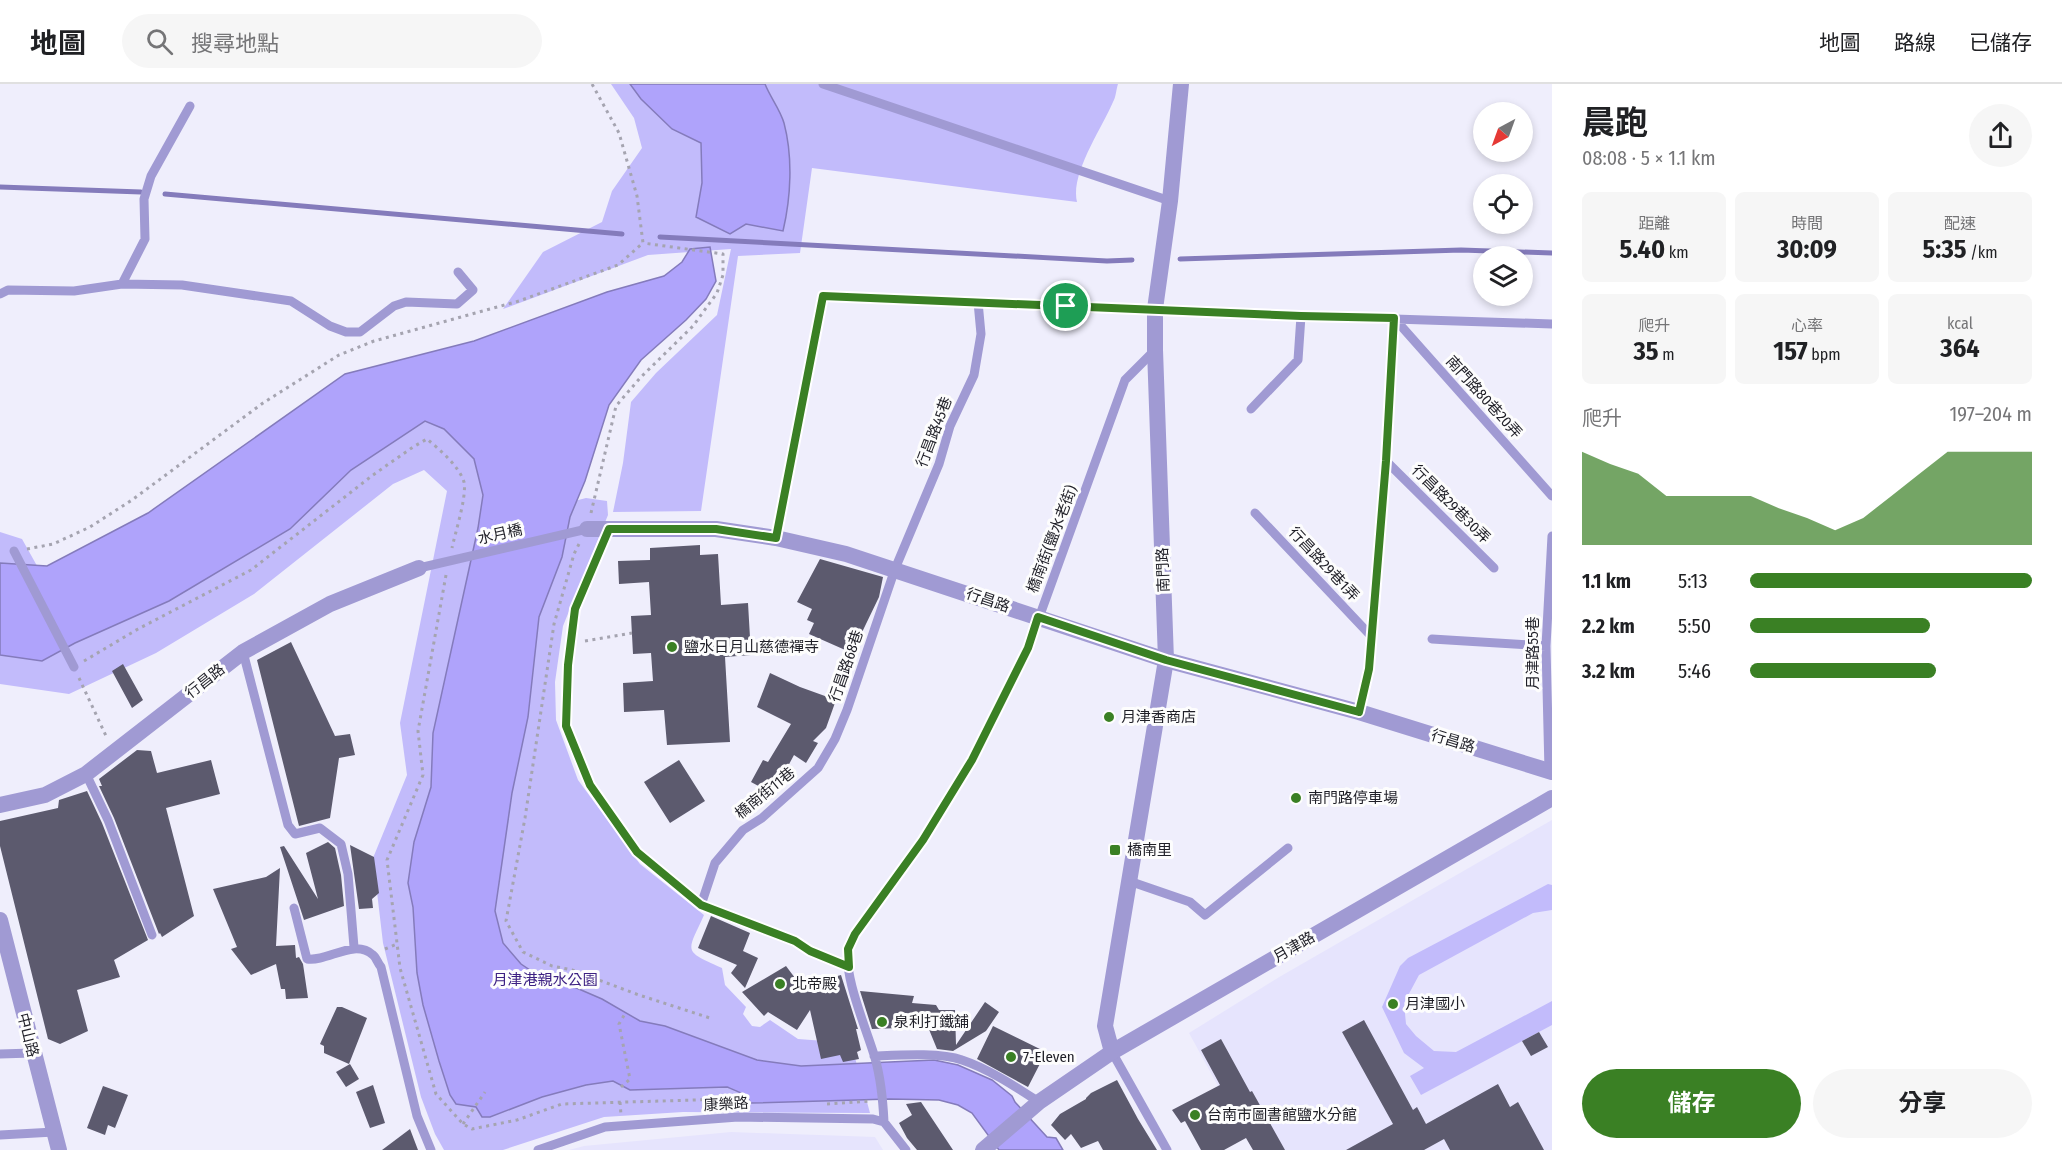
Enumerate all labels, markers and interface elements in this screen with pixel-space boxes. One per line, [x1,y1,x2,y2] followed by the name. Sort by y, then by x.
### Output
[122,14,542,68] search box
[143,25,176,58] icon: search
[30,27,86,60] text: 地圖
[191,30,279,57] text: 搜尋地點
[1819,30,1861,56] text: 地圖
[1894,30,1936,56] text: 路線
[1969,30,2032,56] text: 已儲存
[1473,102,1533,162] north arrow
[1473,102,1533,306] map controls
[1582,103,1648,143] text: 晨跑
[1969,104,2032,167] button: share
[1582,146,1716,170] text: 08:08 · 5 × 1.1 km
[1473,174,1533,234] button: locate
[1638,214,1670,233] text: 距離
[1791,214,1823,233] text: 時間
[1944,214,1976,233] text: 配速
[1619,234,1665,265] text: 5.40
[1777,234,1837,265] text: 30:09
[1922,234,1967,265] text: 5:35
[1665,243,1689,262] text: km
[1967,243,1998,262] text: /km
[1473,246,1533,306] button: layers
[1040,280,1091,331] pin
[1049,289,1082,322] icon: arrive
[1947,314,1973,333] text: kcal
[1638,316,1670,335] text: 爬升
[1791,316,1823,335] text: 心率
[1940,333,1980,364] text: 364
[1633,336,1659,367] text: 35
[1773,336,1808,367] text: 157
[1659,345,1675,364] text: m
[1808,345,1841,364] text: bpm
[1442,352,1526,442] street label: 南門路80巷20弄
[912,394,956,470] street label: 行昌路45巷
[1949,402,2032,426] text: 197–204 m
[1582,406,1622,430] text: 爬升
[1408,461,1494,547] street label: 行昌路29巷30弄
[1023,483,1081,595] street label: 橋南街(鹽水老街)
[476,520,524,548] street label: 水月橋
[1285,523,1363,605] street label: 行昌路29巷1弄
[1153,547,1173,593] street label: 南門路
[1582,569,1631,593] text: 1.1 km
[1678,569,1707,593] text: 5:13
[964,584,1012,616] street label: 行昌路
[1582,614,1635,638] text: 2.2 km
[1678,614,1711,638] text: 5:50
[1524,616,1542,690] street label: 月津路55巷
[825,628,867,704] street label: 行昌路68巷
[684,638,819,656] place label: 鹽水日月山慈德禪寺
[665,640,679,654] marker: 鹽水日月山慈德禪寺
[1582,659,1635,683] text: 3.2 km
[1678,659,1711,683] text: 5:46
[182,660,228,702] street label: 行昌路
[1121,708,1196,726] place label: 月津香商店
[1102,710,1116,724] marker: 月津香商店
[1429,726,1477,756] street label: 行昌路
[732,764,798,822] street label: 橋南街11巷
[1308,789,1398,807] place label: 南門路停車場
[1289,791,1303,805] marker: 南門路停車場
[1127,841,1172,859] place label: 橋南里
[1108,843,1122,857] marker: 橋南里
[1270,928,1318,966] street label: 月津路
[492,971,598,989] park label: 月津港親水公園
[792,975,837,993] place label: 北帝殿
[773,977,787,991] marker: 北帝殿
[1405,995,1465,1013] place label: 月津國小
[1386,997,1400,1011] marker: 月津國小
[14,1011,42,1059] street label: 中山路
[894,1013,969,1031] place label: 泉利打鐵舖
[875,1015,889,1029] marker: 泉利打鐵舖
[1023,1048,1075,1066] place label: 7-Eleven
[1004,1050,1018,1064] marker: 7-Eleven
[1582,1069,1801,1138] button: 儲存
[1813,1069,2032,1138] button: 分享
[703,1094,749,1114] street label: 康樂路
[1207,1106,1357,1124] place label: 台南市圖書館鹽水分館
[1188,1108,1202,1122] marker: 台南市圖書館鹽水分館

